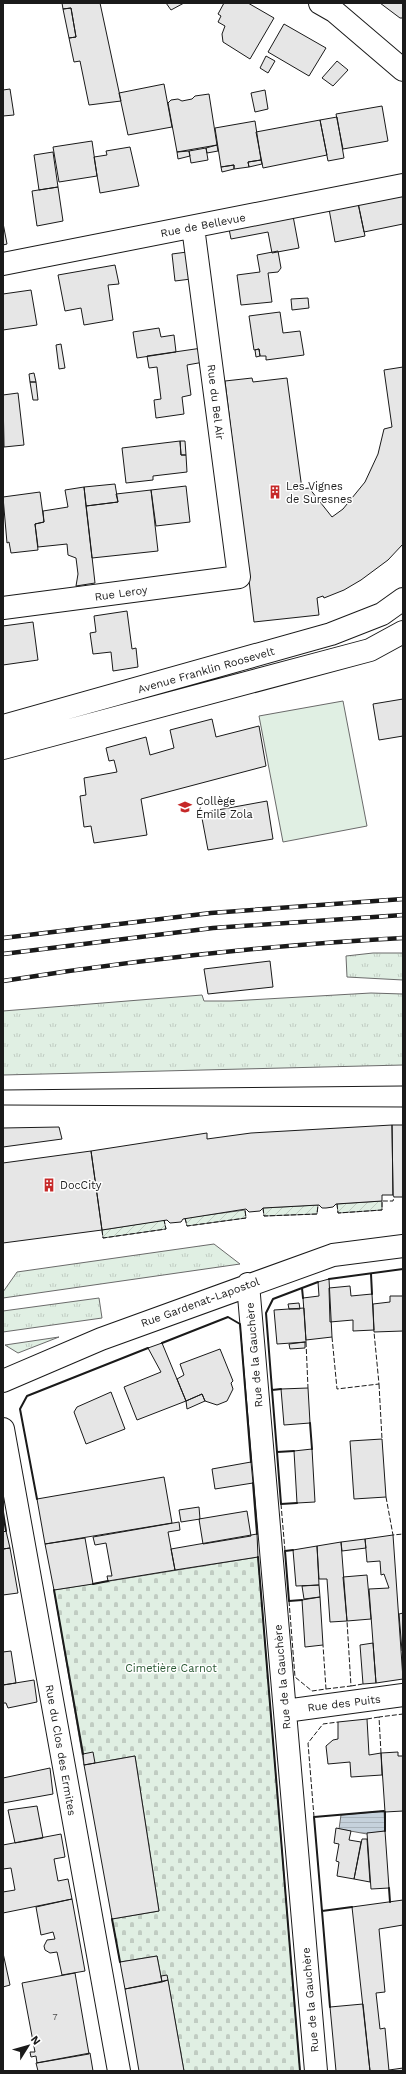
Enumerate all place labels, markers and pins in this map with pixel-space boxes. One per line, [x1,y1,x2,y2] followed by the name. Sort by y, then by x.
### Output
[286,480,352,506] place label: Les Vignes de Suresnes
[267,484,283,500] building icon: Les Vignes de Suresnes
[196,795,253,821] place label: Collège Émile Zola
[177,799,193,815] school or university icon: Collège Émile Zola
[41,1177,57,1193] building icon: DocCity
[60,1179,102,1192] place label: DocCity

